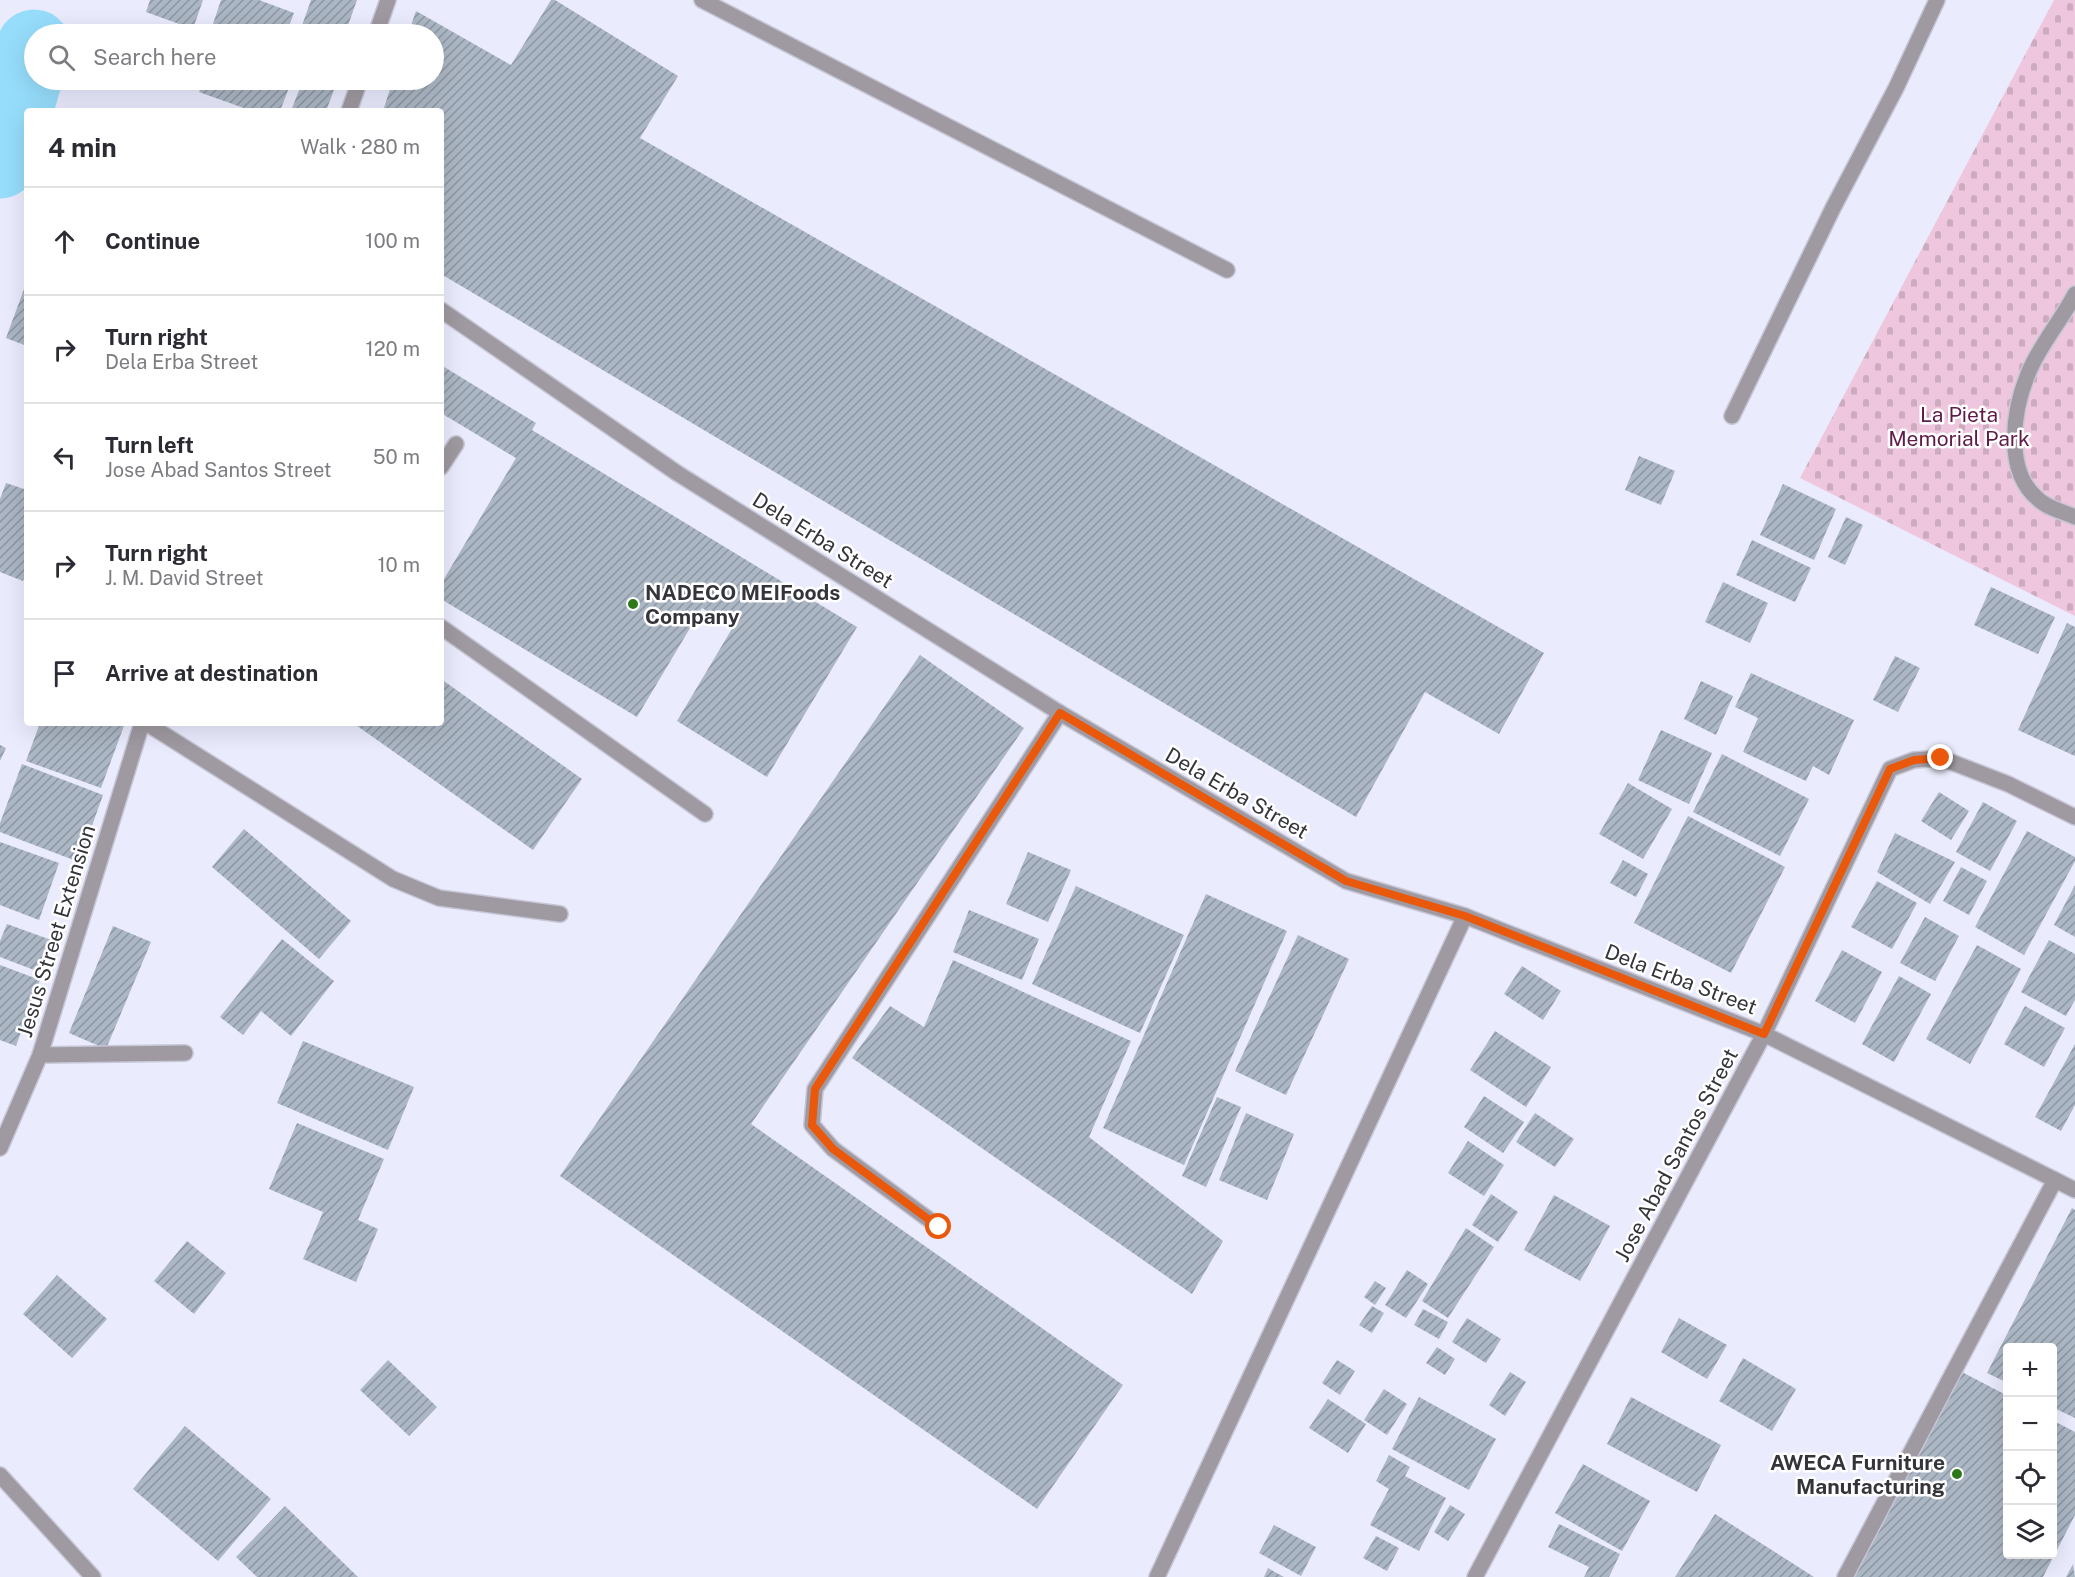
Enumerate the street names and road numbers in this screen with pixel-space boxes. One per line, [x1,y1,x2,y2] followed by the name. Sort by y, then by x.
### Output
[748,487,898,593] street label: Dela Erba Street
[1161,742,1313,844] street label: Dela Erba Street
[12,822,100,1040] street label: Jesus Street Extension
[1601,939,1761,1019] street label: Dela Erba Street
[1609,1044,1743,1266] street label: Jose Abad Santos Street

